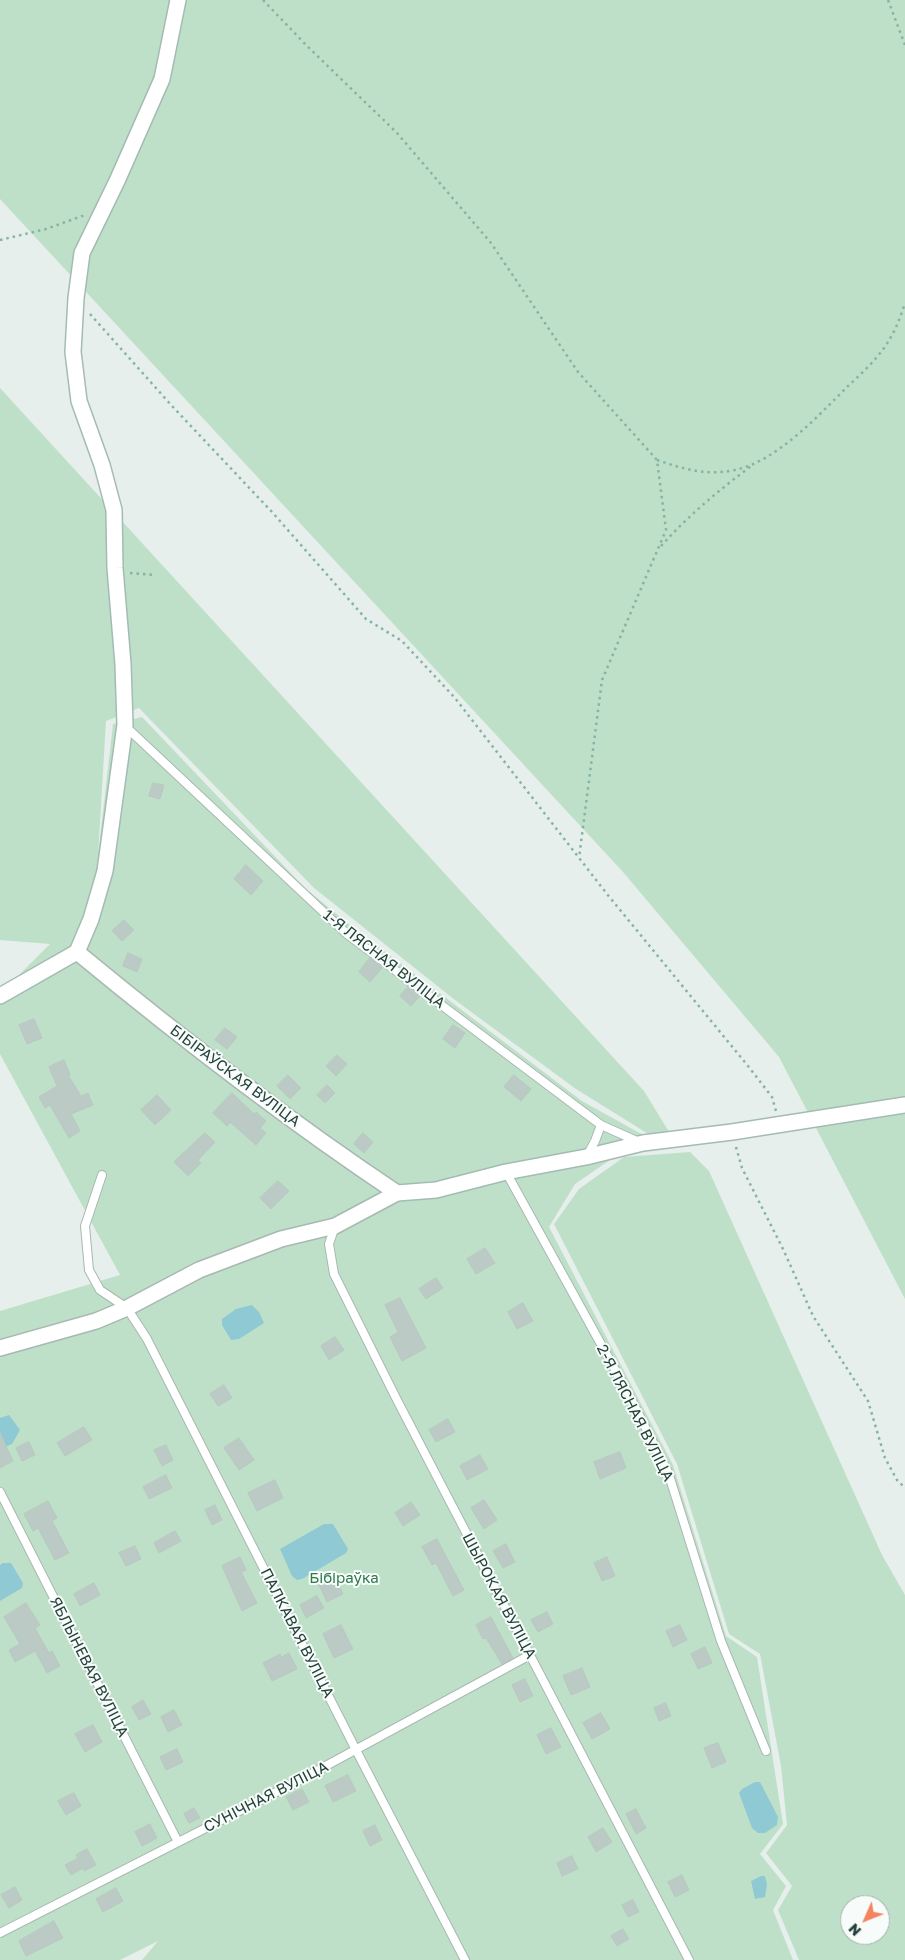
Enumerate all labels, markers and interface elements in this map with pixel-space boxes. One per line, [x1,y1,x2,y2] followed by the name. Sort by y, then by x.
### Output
[319,906,449,1012] street label: 1-Я ЛЯСНАЯ ВУЛІЦА
[167,1021,303,1131] street label: БІБІРАЎСКАЯ ВУЛІЦА
[593,1342,677,1484] street label: 2-Я ЛЯСНАЯ ВУЛІЦА
[458,1530,540,1662] street label: ШЫРОКАЯ ВУЛІЦА
[257,1565,337,1701] street label: ПАЛКАВАЯ ВУЛІЦА
[309,1569,379,1587] park label: Бібіраўка
[46,1594,132,1740] street label: ЯБЛЫНЕВАЯ ВУЛІЦА
[201,1758,331,1836] street label: СУНІЧНАЯ ВУЛІЦА
[840,1895,890,1945] north arrow
[845,1920,864,1940] text: N

